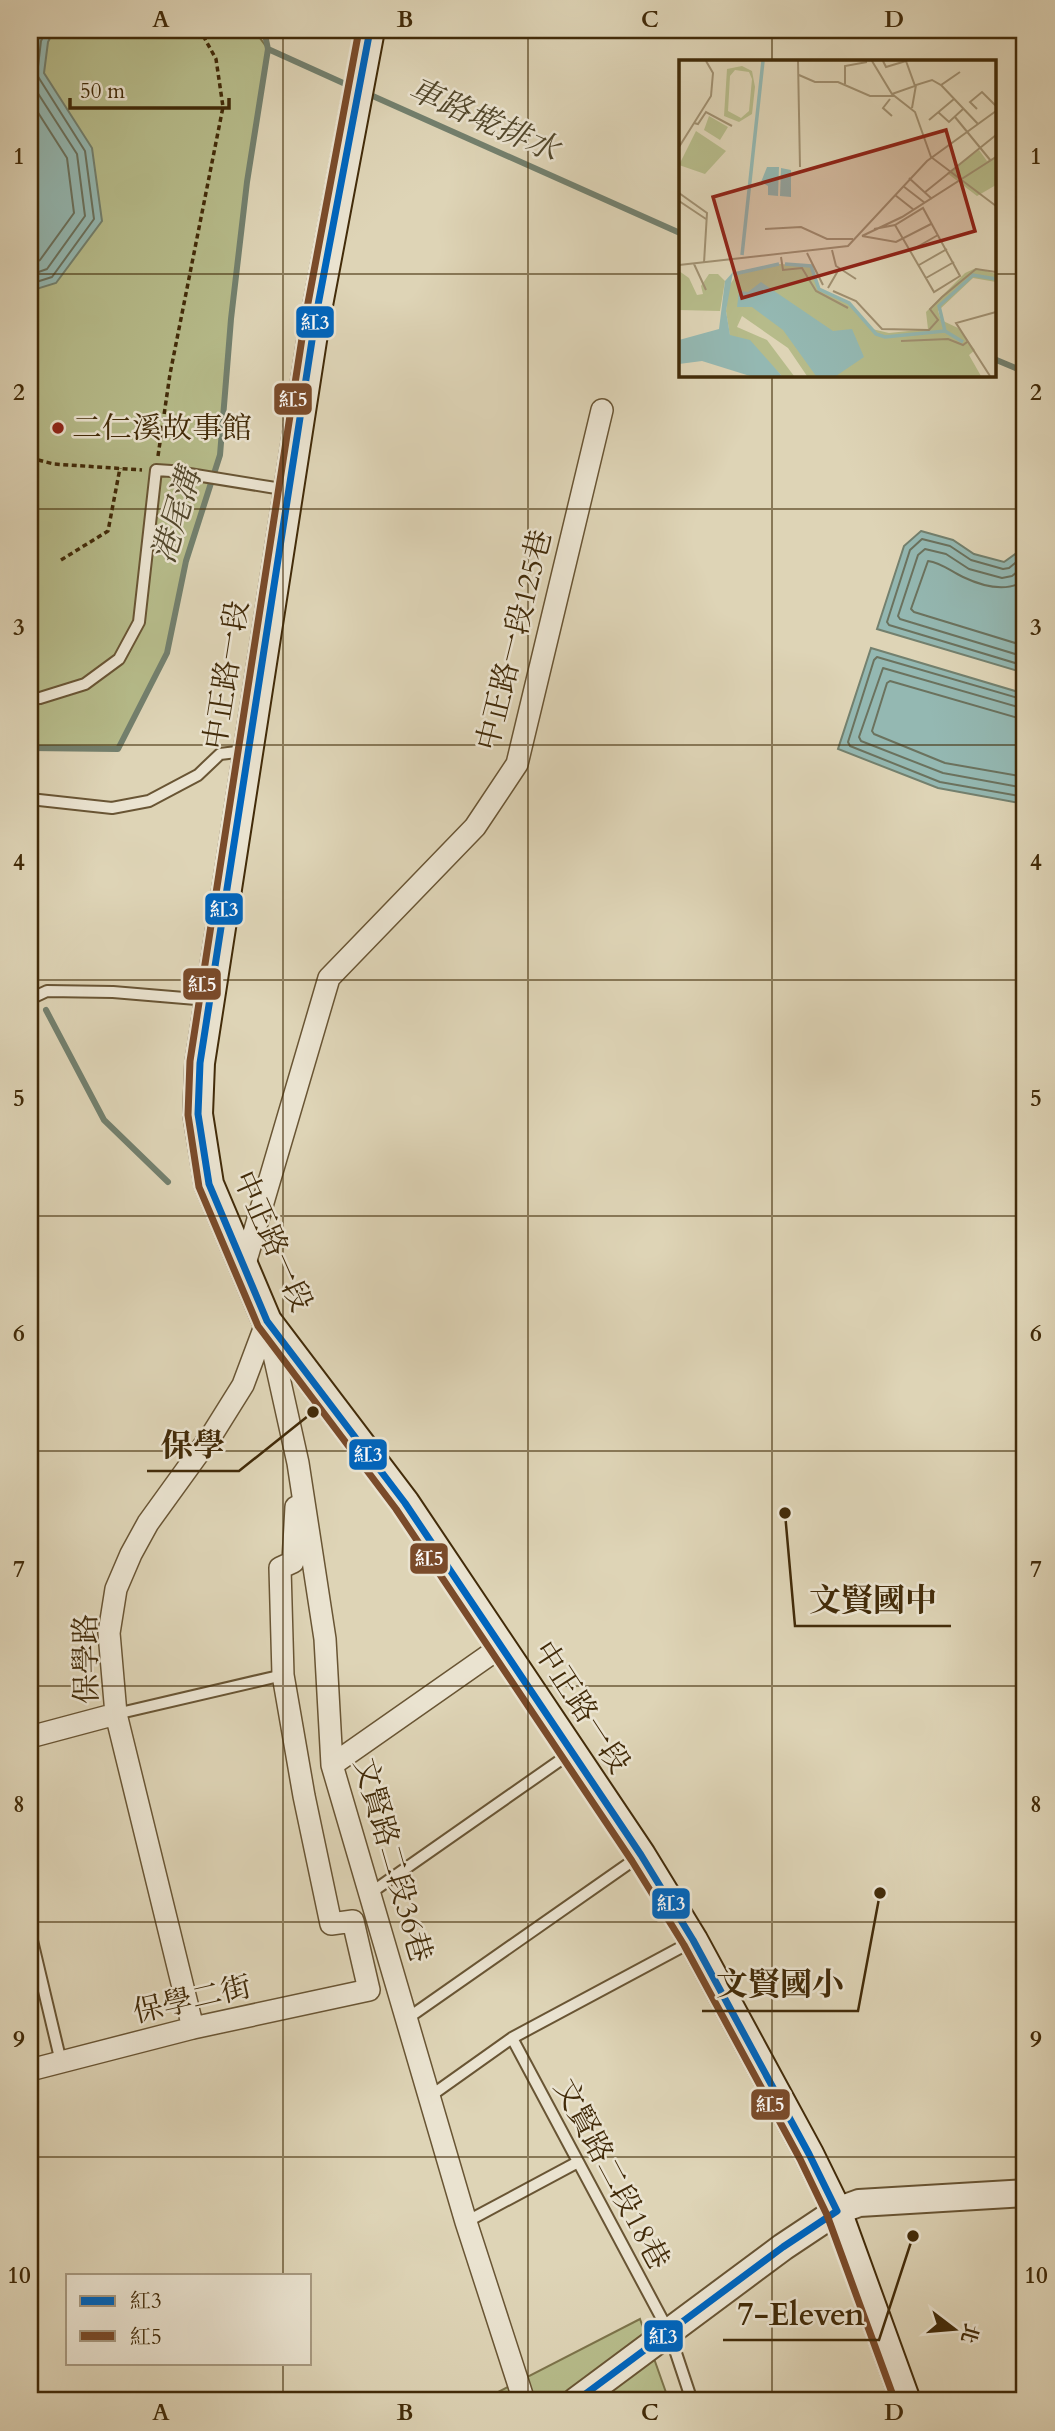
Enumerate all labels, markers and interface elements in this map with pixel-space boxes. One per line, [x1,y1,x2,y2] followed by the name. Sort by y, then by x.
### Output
[152,4,170,35] text: A
[397,4,413,35] text: B
[641,4,659,35] text: C
[884,4,904,35] text: D
[679,60,996,376] inset map
[70,66,229,110] scale bar
[402,67,568,174] water label: 車路墘排水
[80,77,125,106] text: 50 m
[13,141,25,172] text: 1
[1030,141,1042,172] text: 1
[295,305,335,339] line badge: 紅3
[301,310,329,336] text: 紅3
[13,377,25,408] text: 2
[1030,377,1042,408] text: 2
[273,382,313,416] line badge: 紅5
[279,387,307,413] text: 紅5
[72,408,252,449] place label: 二仁溪故事館
[50,420,66,436] marker: 二仁溪故事館
[142,459,213,569] water label: 港尾溝
[467,525,562,755] street label: 中正路一段125巷
[195,598,258,752] street label: 中正路一段
[13,612,25,643] text: 3
[1030,612,1042,643] text: 3
[13,847,25,878] text: 4
[1030,847,1042,878] text: 4
[204,892,244,926] line badge: 紅3
[210,897,238,923] text: 紅3
[182,967,222,1001] line badge: 紅5
[188,972,216,998] text: 紅5
[13,1083,25,1114] text: 5
[1030,1083,1042,1114] text: 5
[223,1164,322,1318] street label: 中正路一段
[13,1318,25,1349] text: 6
[1030,1318,1042,1349] text: 6
[147,1418,239,1471] callout: 保學
[161,1424,225,1468] text: 保學
[348,1438,388,1471] line badge: 紅3
[354,1442,382,1468] text: 紅3
[409,1542,449,1575] line badge: 紅5
[415,1546,443,1572] text: 紅5
[13,1554,25,1585] text: 7
[1030,1554,1042,1585] text: 7
[795,1573,951,1626] callout: 文賢國中
[809,1579,937,1623] text: 文賢國中
[65,1614,108,1704] street label: 保學路
[524,1633,640,1781] street label: 中正路一段
[344,1753,441,1967] street label: 文賢路二段36巷
[13,1789,25,1820] text: 8
[1030,1789,1042,1820] text: 8
[651,1887,691,1920] line badge: 紅3
[657,1891,685,1917] text: 紅3
[702,1958,858,2011] callout: 文賢國小
[716,1963,844,2007] text: 文賢國小
[129,1966,255,2033] street label: 保學二街
[13,2024,25,2055] text: 9
[1030,2024,1042,2055] text: 9
[544,2072,679,2277] street label: 文賢路二段18巷
[750,2088,791,2121] line badge: 紅5
[756,2092,784,2118] text: 紅5
[7,2260,31,2291] text: 10
[1024,2260,1048,2291] text: 10
[66,2274,312,2364] legend
[130,2287,162,2316] text: 紅3
[723,2287,879,2340] callout: 7-Eleven
[737,2293,865,2337] text: 7-Eleven
[918,2294,988,2364] north arrow
[643,2319,684,2353] line badge: 紅3
[954,2321,984,2346] text: 北
[130,2323,162,2352] text: 紅5
[649,2324,677,2350] text: 紅3
[152,2397,170,2428] text: A
[397,2397,413,2428] text: B
[641,2397,659,2428] text: C
[884,2397,904,2428] text: D

